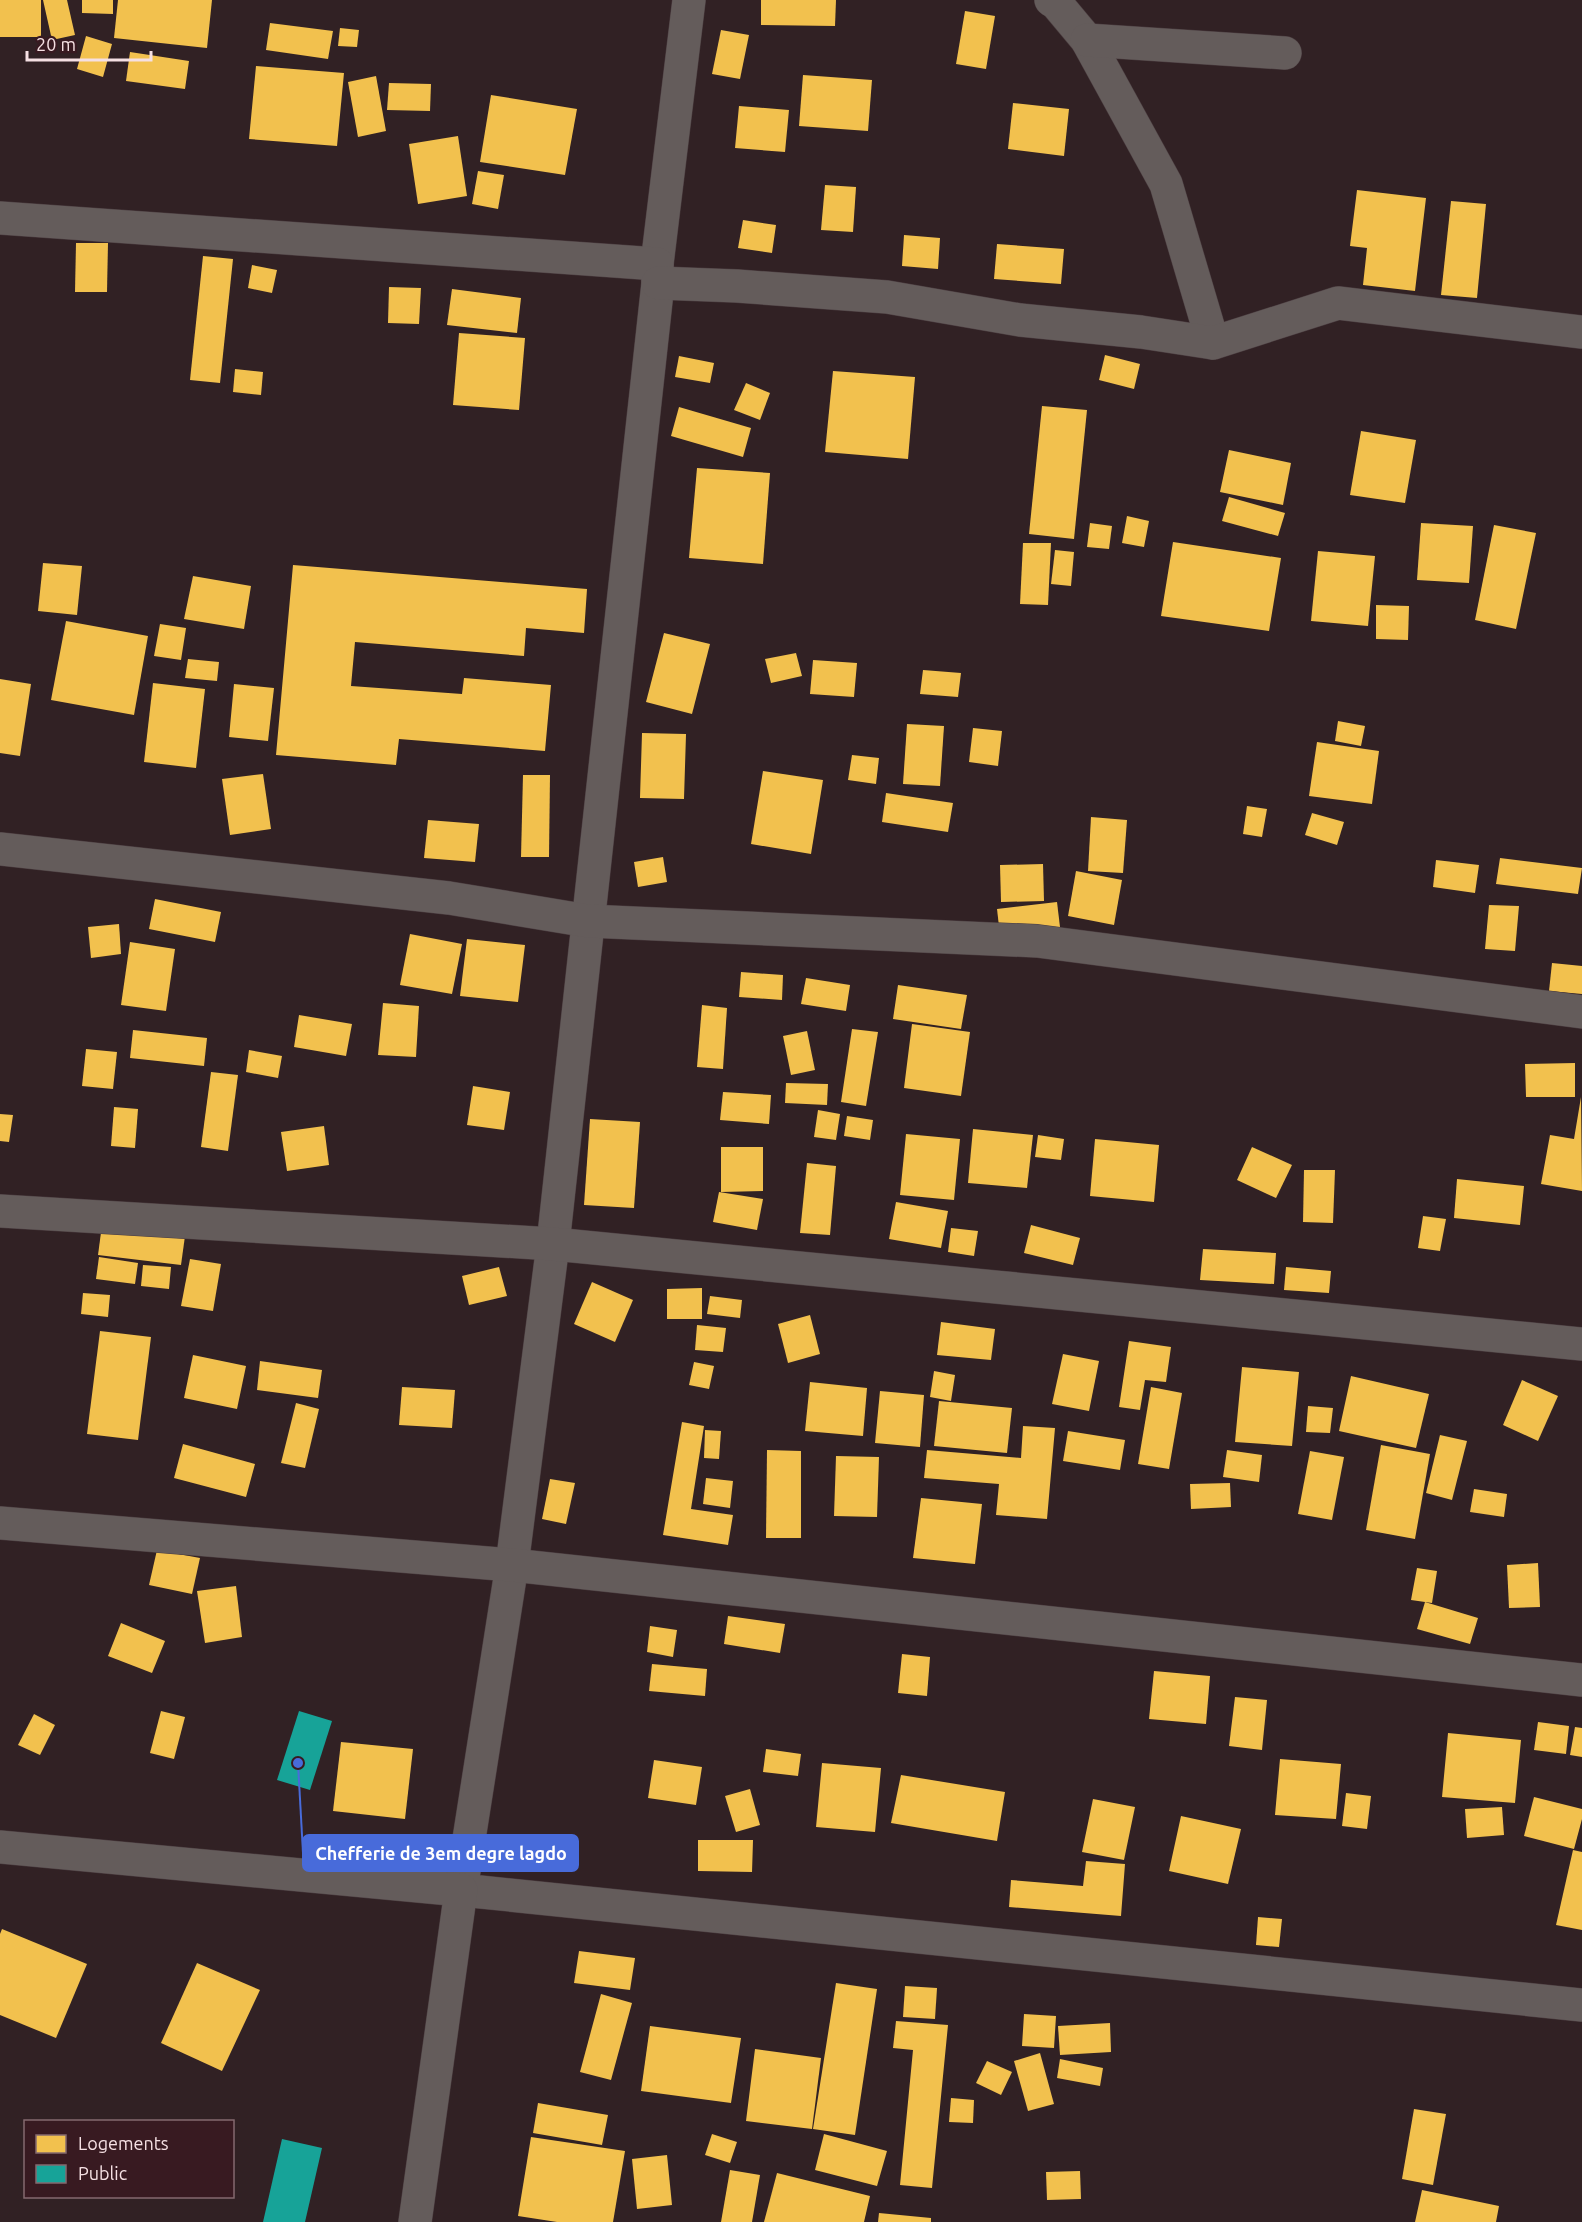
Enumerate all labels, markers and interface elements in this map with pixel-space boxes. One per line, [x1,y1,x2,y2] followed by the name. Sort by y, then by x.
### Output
[27,24,152,62] scale bar
[36,34,76,54] text: 20 m
[303,1835,578,1871] callout: Chefferie de 3em degre lagdo
[315,1843,567,1863] text: Chefferie de 3em degre lagdo
[24,2120,234,2198] legend
[78,2133,169,2153] text: Logements
[78,2163,127,2183] text: Public

